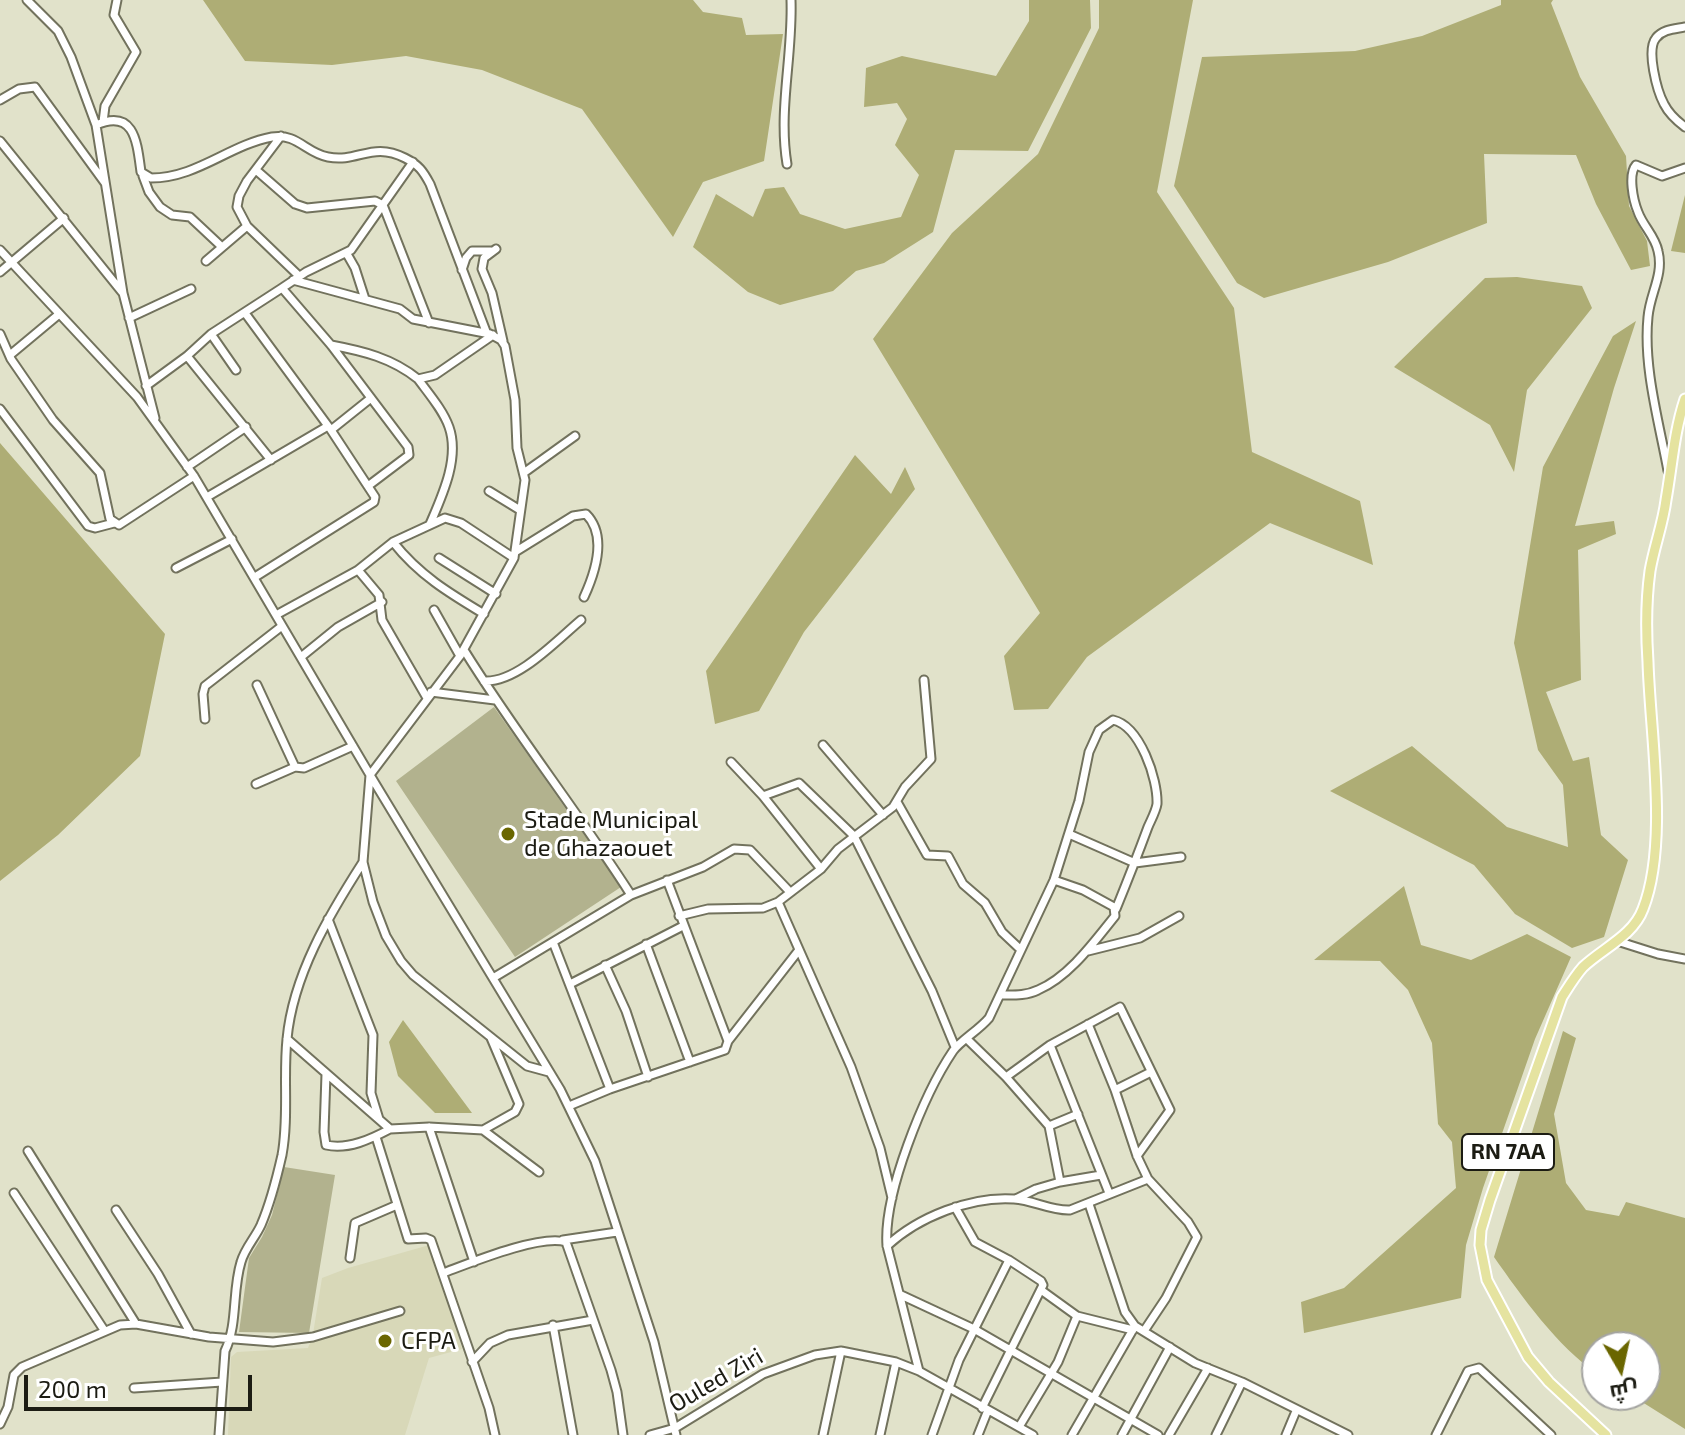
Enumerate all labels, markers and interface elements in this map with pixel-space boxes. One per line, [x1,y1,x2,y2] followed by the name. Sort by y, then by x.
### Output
[524,806,698,862] place label: Stade Municipal de Ghazaouet
[499,825,517,843] marker: Stade Municipal de Ghazaouet
[1462,1134,1554,1170] road number: RN 7AA
[401,1327,456,1355] place label: CFPA
[1581,1331,1661,1411] north arrow
[376,1332,394,1350] marker: CFPA
[664,1342,768,1418] street label: Ouled Ziri
[28,1359,256,1409] scale bar
[38,1374,107,1403] text: 200 m
[1608,1378,1640,1408] text: ش

